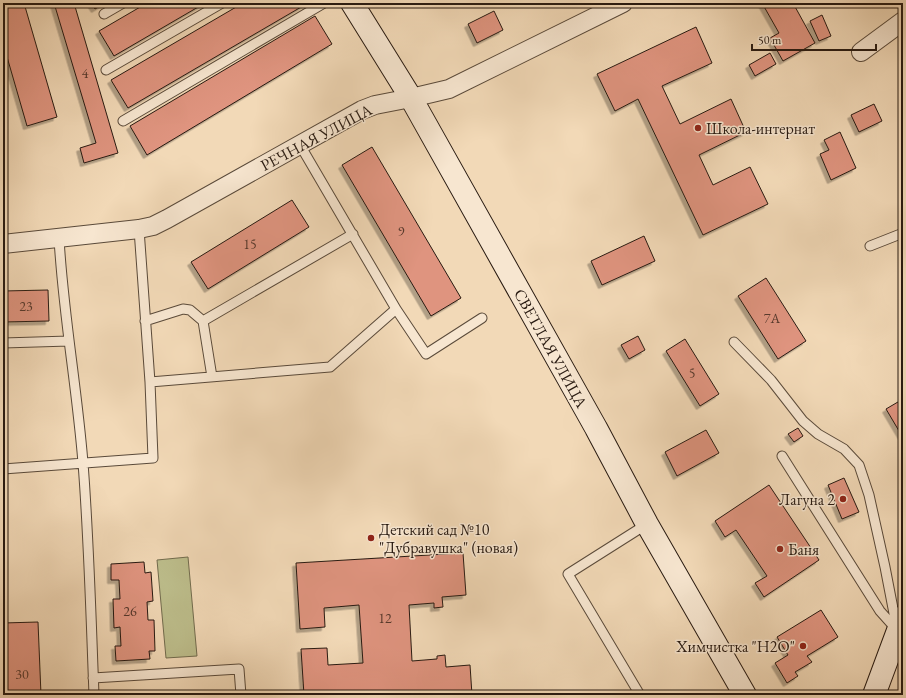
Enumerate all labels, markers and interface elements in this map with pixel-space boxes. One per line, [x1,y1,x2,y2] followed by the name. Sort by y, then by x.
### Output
[752,26,876,52] scale bar
[758,32,782,48] text: 50 m
[82,64,89,82] house number: 4
[257,99,376,176] street label: РЕЧНАЯ УЛИЦА
[706,118,815,139] place label: Школа-интернат
[693,123,703,133] marker: Школа-интернат
[398,222,405,240] house number: 9
[243,235,257,253] house number: 15
[509,285,592,412] street label: СВЕТЛАЯ УЛИЦА
[19,297,33,315] house number: 23
[764,309,781,327] house number: 7А
[689,364,695,382] house number: 5
[779,489,835,510] place label: Лагуна 2
[838,494,848,504] marker: Лагуна 2
[379,519,518,558] place label: Детский сад №10 "Дубравушка" (новая)
[366,533,376,543] marker: Детский сад №10 "Дубравушка" (новая)
[788,539,819,560] place label: Баня
[775,544,785,554] marker: Баня
[123,602,137,620] house number: 26
[378,609,392,627] house number: 12
[675,636,795,657] place label: Химчистка "H2O"
[798,641,808,651] marker: Химчистка "H2O"
[15,665,29,683] house number: 30

